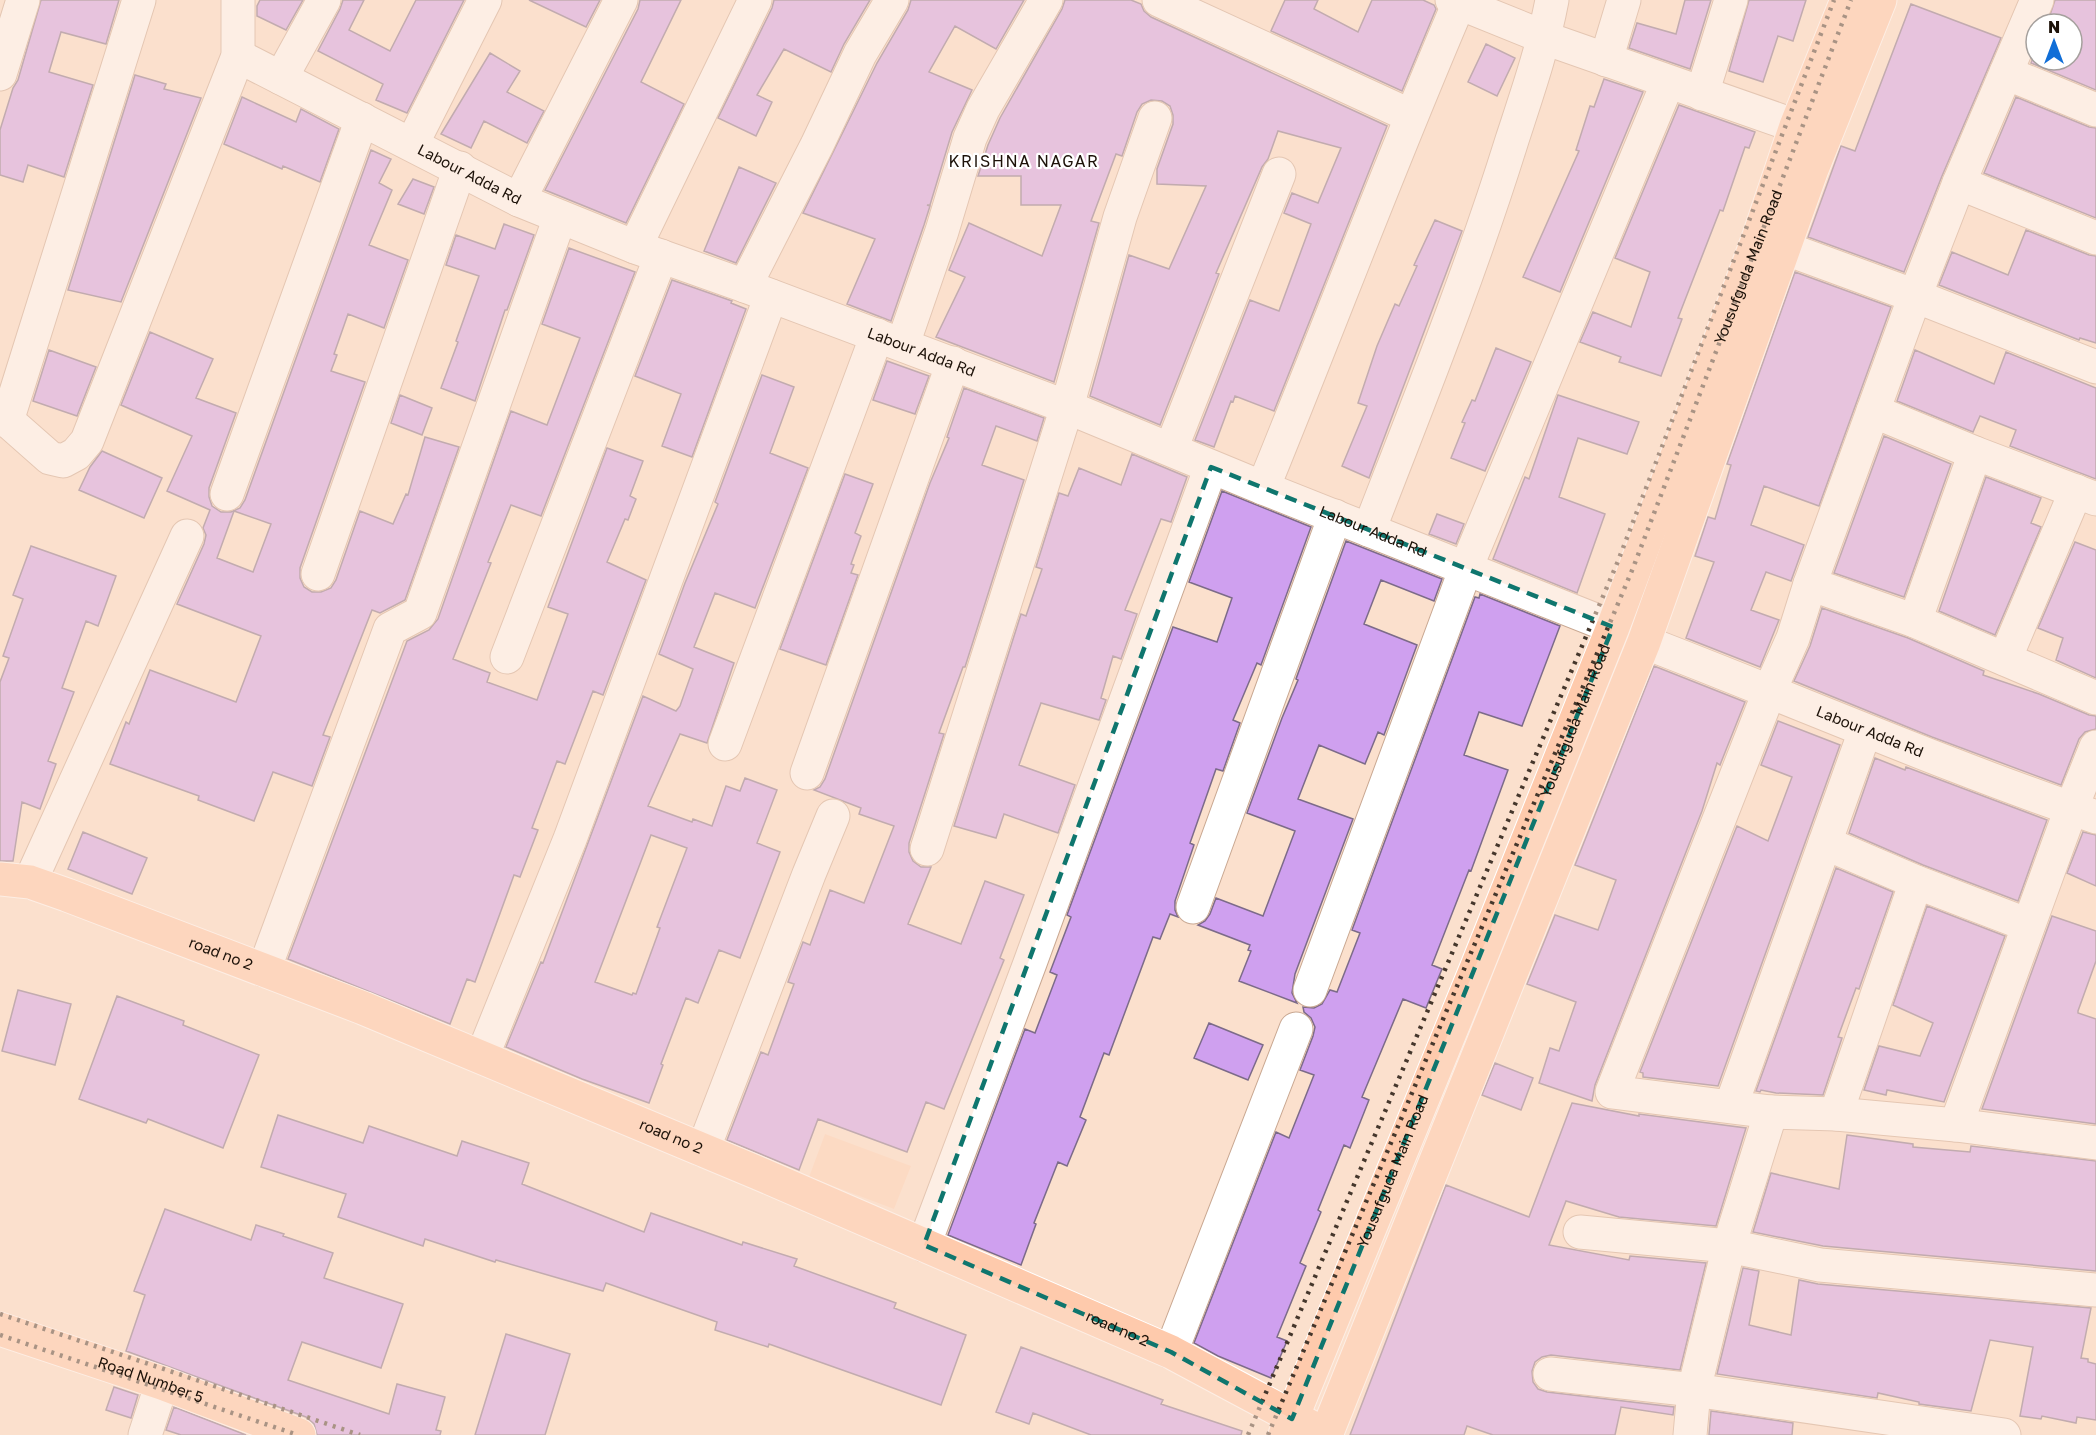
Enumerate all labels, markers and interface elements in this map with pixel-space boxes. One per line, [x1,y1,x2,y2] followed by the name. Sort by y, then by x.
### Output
[2024,12,2084,72] north arrow
[2048,17,2060,37] text: N
[415,140,525,208] street label: Labour Adda Rd
[949,151,1099,171] district label: KRISHNA NAGAR
[1710,187,1785,346] street label: Yousufguda Main Road
[865,323,978,380] street label: Labour Adda Rd
[1317,501,1430,560] street label: Labour Adda Rd
[1536,641,1613,800] street label: Yousufguda Main Road
[1814,701,1926,760] street label: Labour Adda Rd
[187,932,256,973] street label: road no 2
[1353,1092,1432,1250] street label: Yousufguda Main Road
[637,1115,706,1157] street label: road no 2
[1084,1306,1152,1349] street label: road no 2
[96,1352,206,1406] street label: Road Number 5

